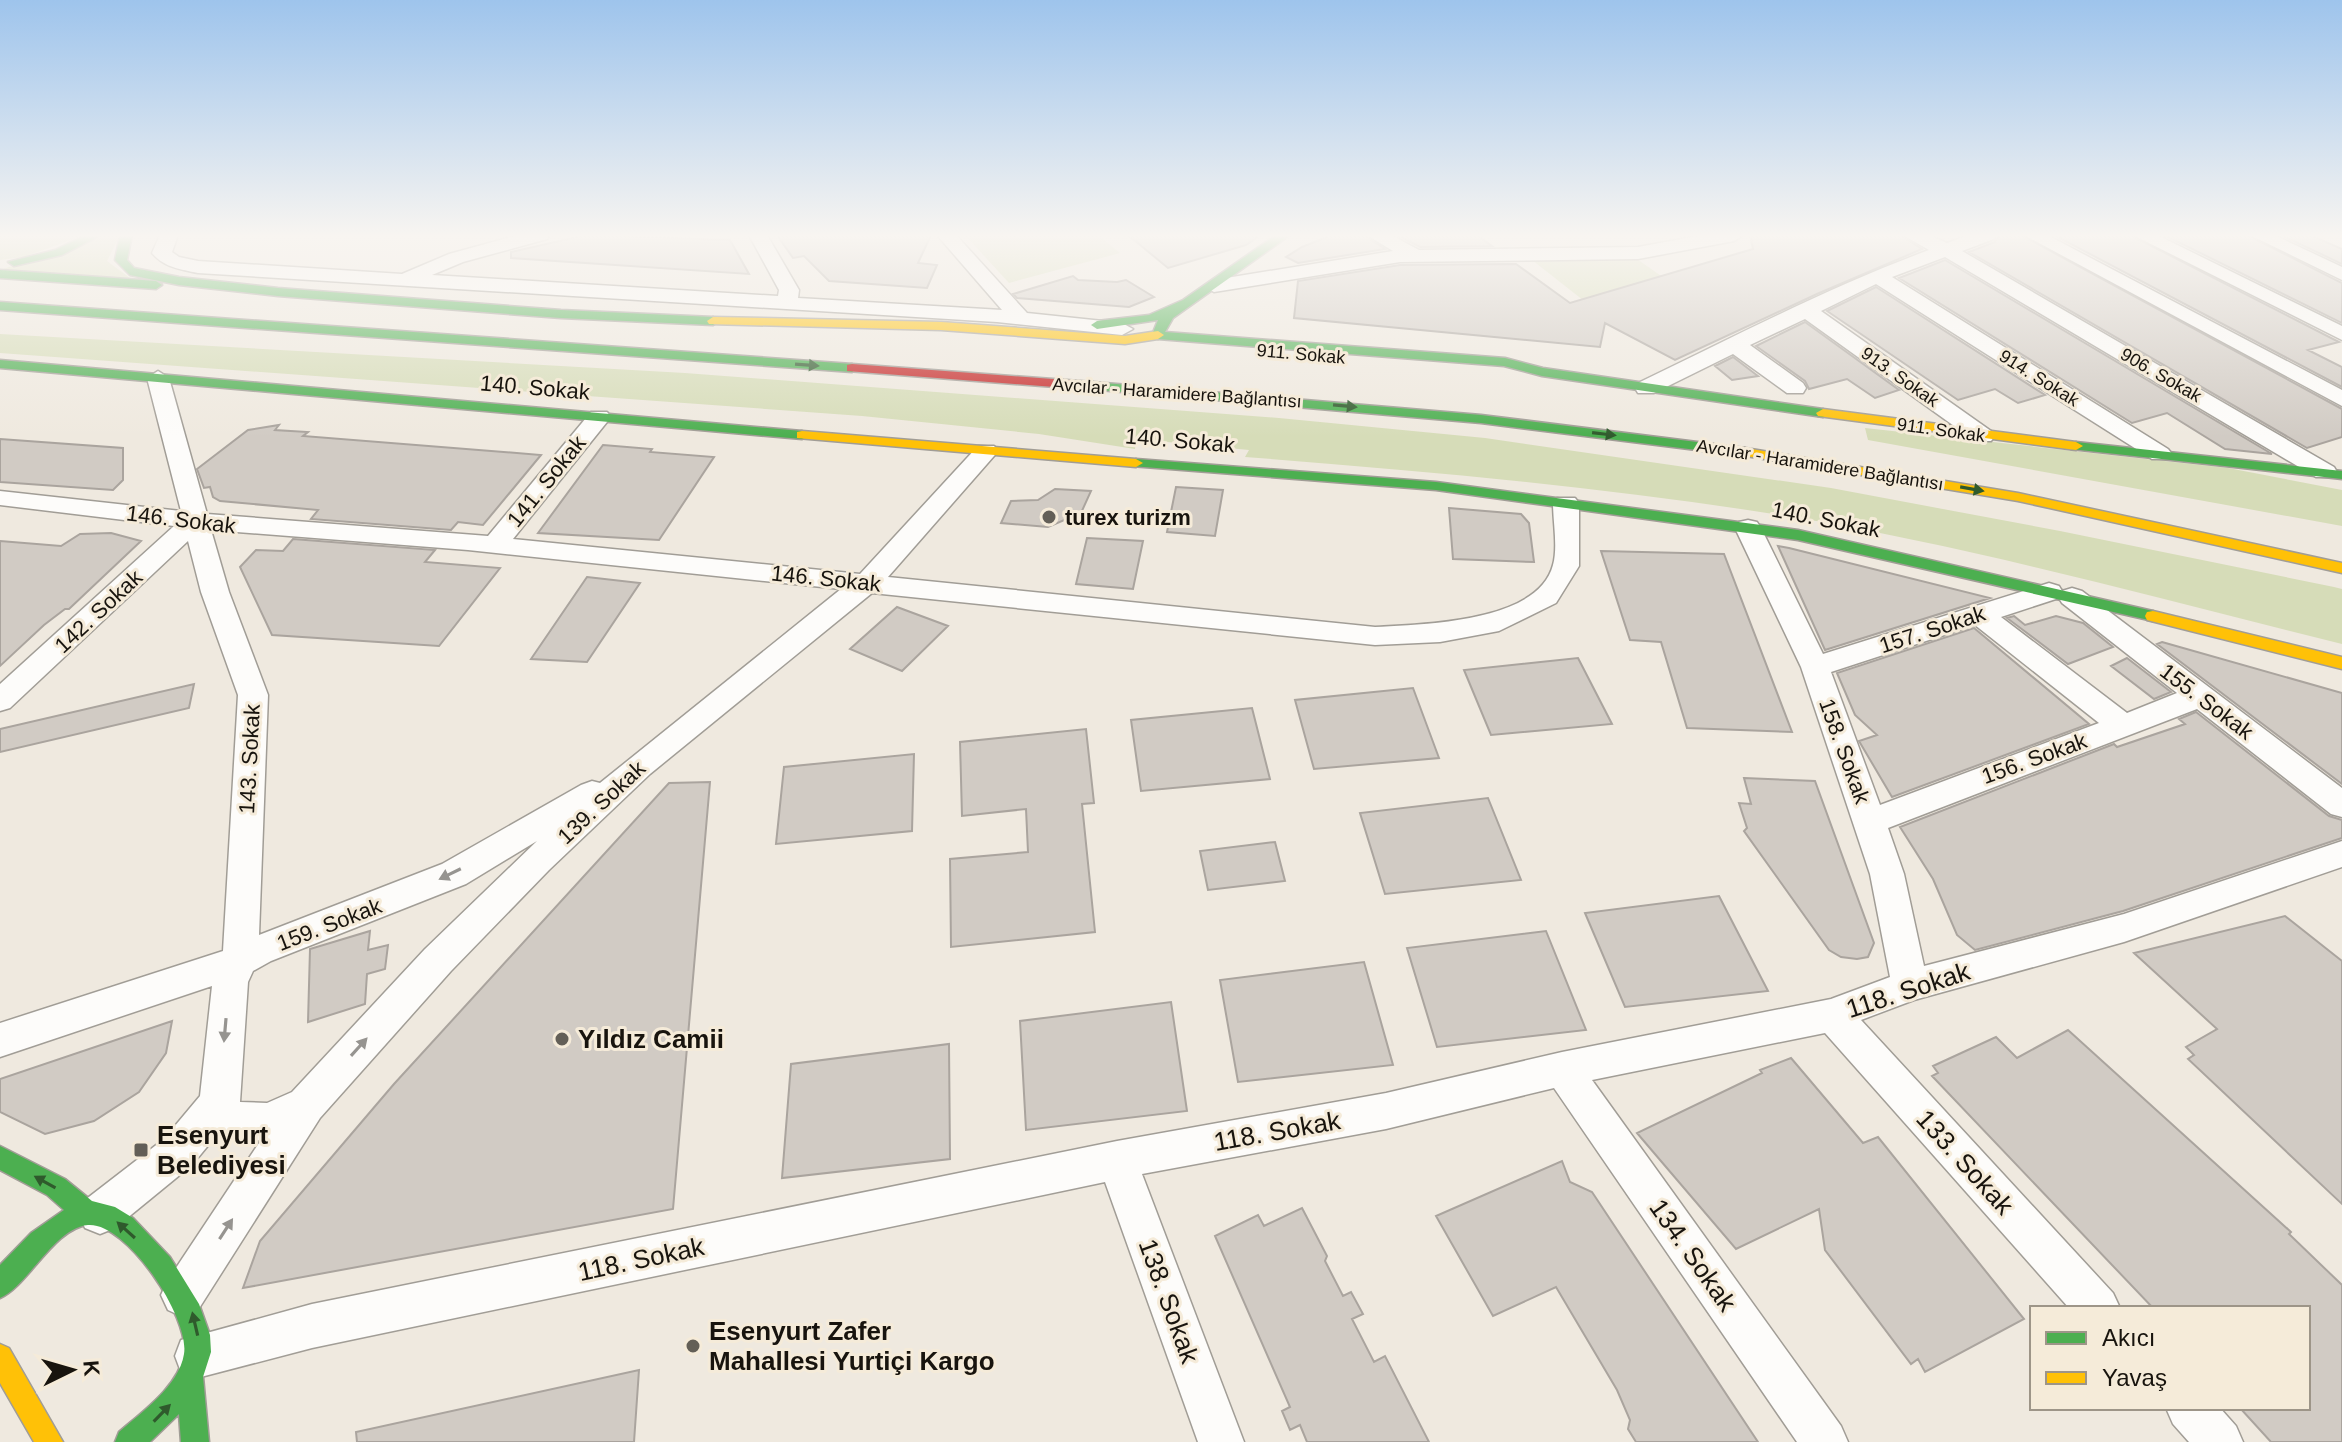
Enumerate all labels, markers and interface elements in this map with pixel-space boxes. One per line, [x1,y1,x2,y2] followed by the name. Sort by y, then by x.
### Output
[1256,340,1347,368] street label: 911. Sokak
[1857,343,1943,412] street label: 913. Sokak
[2117,344,2206,407] street label: 906. Sokak
[1996,346,2083,411] street label: 914. Sokak
[795,359,820,372] one-way arrow
[479,370,592,405] street label: 140. Sokak
[1052,374,1302,412] street label: Avcılar - Haramidere Bağlantısı
[1333,400,1358,413] one-way arrow
[1896,414,1987,446] street label: 911. Sokak
[1124,423,1237,458] street label: 140. Sokak
[1592,427,1617,440] one-way arrow
[502,430,591,532] street label: 141. Sokak
[1695,436,1945,494] street label: Avcılar - Haramidere Bağlantısı
[1959,484,1984,496] one-way arrow
[1769,497,1883,542] street label: 140. Sokak
[125,500,238,539] street label: 146. Sokak
[1065,505,1191,530] place label: turex turizm
[1040,508,1058,526] marker: turex turizm
[770,560,883,597] street label: 146. Sokak
[50,564,148,658] street label: 142. Sokak
[1876,600,1989,658] street label: 157. Sokak
[2155,658,2259,745] street label: 155. Sokak
[1814,695,1875,808] street label: 158. Sokak
[234,702,265,815] street label: 143. Sokak
[1978,728,2091,789] street label: 156. Sokak
[553,755,651,849] street label: 139. Sokak
[439,867,462,881] one-way arrow
[273,893,386,956] street label: 159. Sokak
[1842,956,1975,1024] street label: 118. Sokak
[218,1018,231,1043] one-way arrow
[578,1024,724,1054] place label: Yıldız Camii
[553,1030,571,1048] marker: Yıldız Camii
[349,1038,367,1057] one-way arrow
[1910,1104,2020,1221] street label: 133. Sokak
[1211,1105,1344,1157] street label: 118. Sokak
[157,1120,286,1180] place label: Esenyurt Belediyesi
[132,1141,150,1159] marker: Esenyurt Belediyesi
[34,1175,57,1189] one-way arrow
[1643,1193,1743,1318] street label: 134. Sokak
[218,1218,232,1240] one-way arrow
[116,1222,135,1240] one-way arrow
[575,1231,708,1287] street label: 118. Sokak
[1133,1235,1206,1368] street label: 138. Sokak
[2030,1306,2310,1410] legend
[188,1312,201,1337] one-way arrow
[709,1316,995,1376] place label: Esenyurt Zafer Mahallesi Yurtiçi Kargo
[2102,1324,2155,1351] text: Akıcı
[32,1330,112,1410] north arrow
[684,1337,702,1355] marker: Esenyurt Zafer Mahallesi Yurtiçi Kargo
[78,1359,105,1377] text: K
[2102,1364,2167,1391] text: Yavaş
[152,1404,171,1423] one-way arrow

